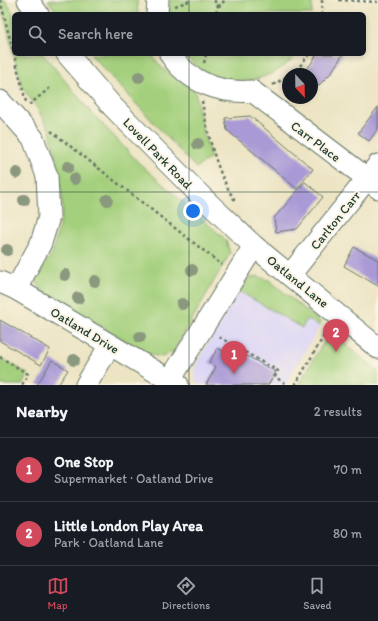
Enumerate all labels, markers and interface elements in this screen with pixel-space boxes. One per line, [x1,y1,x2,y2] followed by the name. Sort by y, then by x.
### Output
[12,12,366,56] search box
[26,23,48,45] icon: search
[58,25,133,43] text: Search here
[282,68,318,104] north arrow
[120,115,195,192] street label: Lovell Park Road
[288,118,343,165] street label: Carr Place
[307,187,364,253] street label: Carlton Carr
[183,201,203,221] your location
[264,252,332,311] street label: Oatland Lane
[48,304,122,357] street label: Oatland Drive
[323,319,349,352] pin: 2
[221,341,247,374] pin: 1
[16,401,68,421] text: Nearby
[314,404,362,419] text: 2 results
[54,453,113,471] text: One Stop
[26,462,32,477] text: 1
[334,462,362,477] text: 70 m
[54,471,213,486] text: Supermarket · Oatland Drive
[54,517,203,535] text: Little London Play Area
[26,526,32,541] text: 2
[333,526,362,541] text: 80 m
[54,535,163,550] text: Park · Oatland Lane
[47,575,69,612] tab: Map
[162,575,210,612] tab: Directions
[303,575,331,612] tab: Saved

